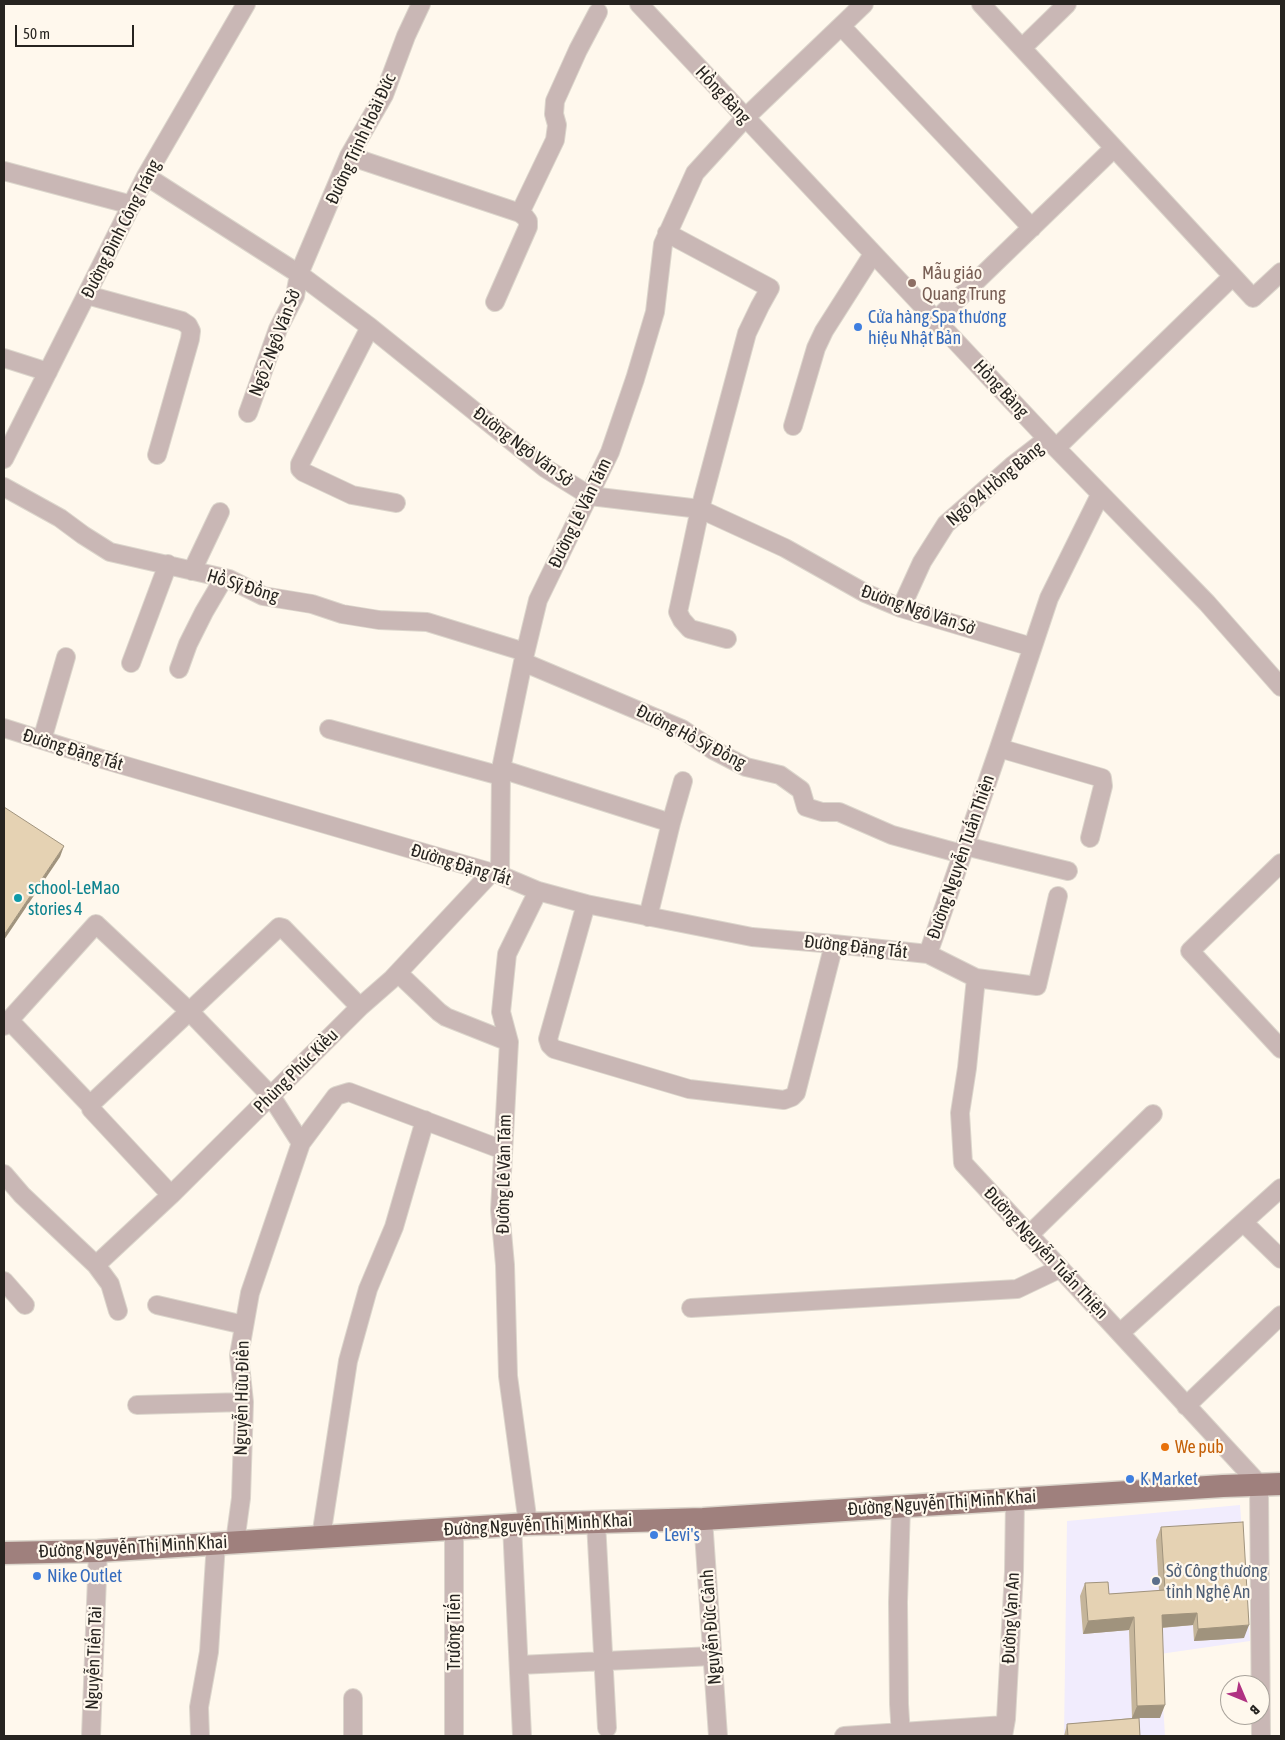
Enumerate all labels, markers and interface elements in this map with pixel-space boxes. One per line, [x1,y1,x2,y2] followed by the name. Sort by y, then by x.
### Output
[18,15,136,47] scale bar
[23,25,50,42] text: 50 m
[691,62,755,128] street label: Hồng Bàng
[321,70,401,208] street label: Đường Trịnh Hoài Đức
[77,156,165,302] street label: Đường Đinh Công Tráng
[922,262,1006,304] place label: Mẫu giáo Quang Trung
[906,277,918,289] marker: Mẫu giáo Quang Trung
[245,287,305,399] street label: Ngõ 2 Ngô Văn Sở
[868,306,1006,348] place label: Cửa hàng Spa thương hiệu Nhật Bản
[852,321,864,333] marker: Cửa hàng Spa thương hiệu Nhật Bản
[969,356,1033,422] street label: Hồng Bàng
[469,403,577,491] street label: Đường Ngô Văn Sở
[942,437,1048,531] street label: Ngõ 94 Hồng Bàng
[544,455,616,571] street label: Đường Lê Văn Tám
[205,565,281,607] street label: Hồ Sỹ Đồng
[858,580,978,640] street label: Đường Ngô Văn Sở
[633,700,749,774] street label: Đường Hồ Sỹ Đồng
[20,725,126,775] street label: Đường Đặng Tất
[923,772,999,942] street label: Đường Nguyễn Tuấn Thiện
[408,840,514,890] street label: Đường Đặng Tất
[28,877,120,920] place label: school-LeMao stories 4
[12,892,24,904] marker: school-LeMao stories 4
[803,931,909,963] street label: Đường Đặng Tất
[249,1024,343,1118] street label: Phùng Phúc Kiều
[492,1114,516,1234] street label: Đường Lê Văn Tám
[979,1183,1113,1323] street label: Đường Nguyễn Tuấn Thiện
[230,1340,254,1456] street label: Nguyễn Hữu Điền
[1175,1436,1224,1458] place label: We pub
[1159,1441,1171,1453] marker: We pub
[1140,1468,1198,1490] place label: K Market
[1124,1473,1136,1485] marker: K Market
[847,1486,1037,1520] street label: Đường Nguyễn Thị Minh Khai
[443,1509,633,1541] street label: Đường Nguyễn Thị Minh Khai
[664,1524,700,1546] place label: Levi's
[648,1529,660,1541] marker: Levi's
[38,1531,228,1563] street label: Đường Nguyễn Thị Minh Khai
[1166,1560,1268,1602] place label: Sở Công thương tỉnh Nghệ An
[47,1565,122,1587] place label: Nike Outlet
[696,1569,726,1685] street label: Nguyễn Đức Cảnh
[31,1570,43,1582] marker: Nike Outlet
[998,1572,1024,1664] street label: Đường Vạn An
[1150,1575,1162,1587] marker: Sở Công thương tỉnh Nghệ An
[443,1594,465,1670] street label: Trường Tiến
[81,1606,107,1710] street label: Nguyễn Tiến Tài
[1220,1675,1270,1725] north arrow
[1247,1702,1263,1718] text: B

